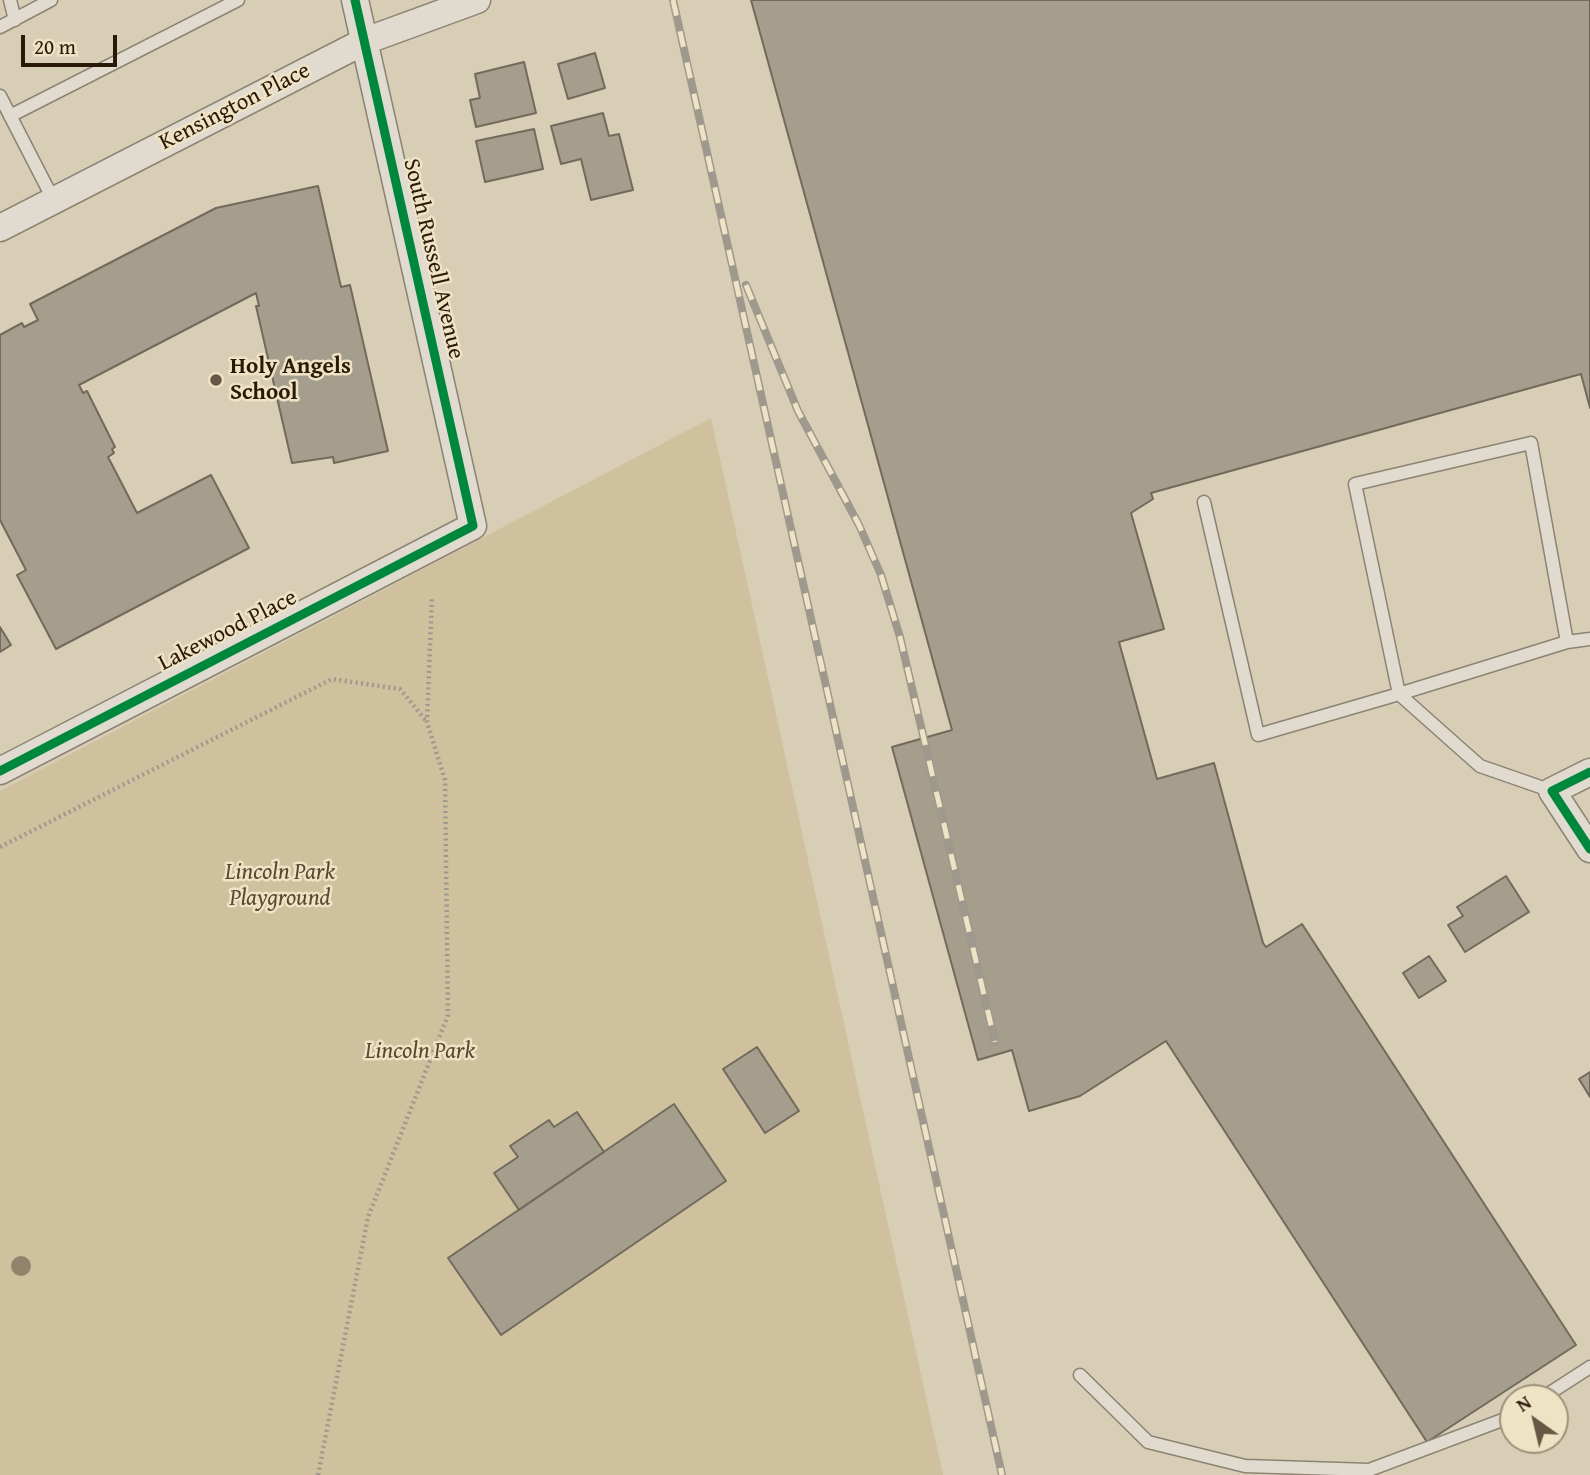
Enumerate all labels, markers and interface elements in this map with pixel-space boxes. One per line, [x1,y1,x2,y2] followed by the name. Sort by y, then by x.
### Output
[24,21,121,65] scale bar
[34,31,76,62] text: 20 m
[155,57,315,157] street label: Kensington Place
[397,156,469,362] street label: South Russell Avenue
[230,353,351,407] place label: Holy Angels School
[208,372,224,388] marker: Holy Angels School
[154,584,302,678] street label: Lakewood Place
[225,859,335,913] park label: Lincoln Park Playground
[365,1038,475,1066] park label: Lincoln Park
[1499,1384,1569,1454] north arrow
[1510,1388,1536,1418] text: N

